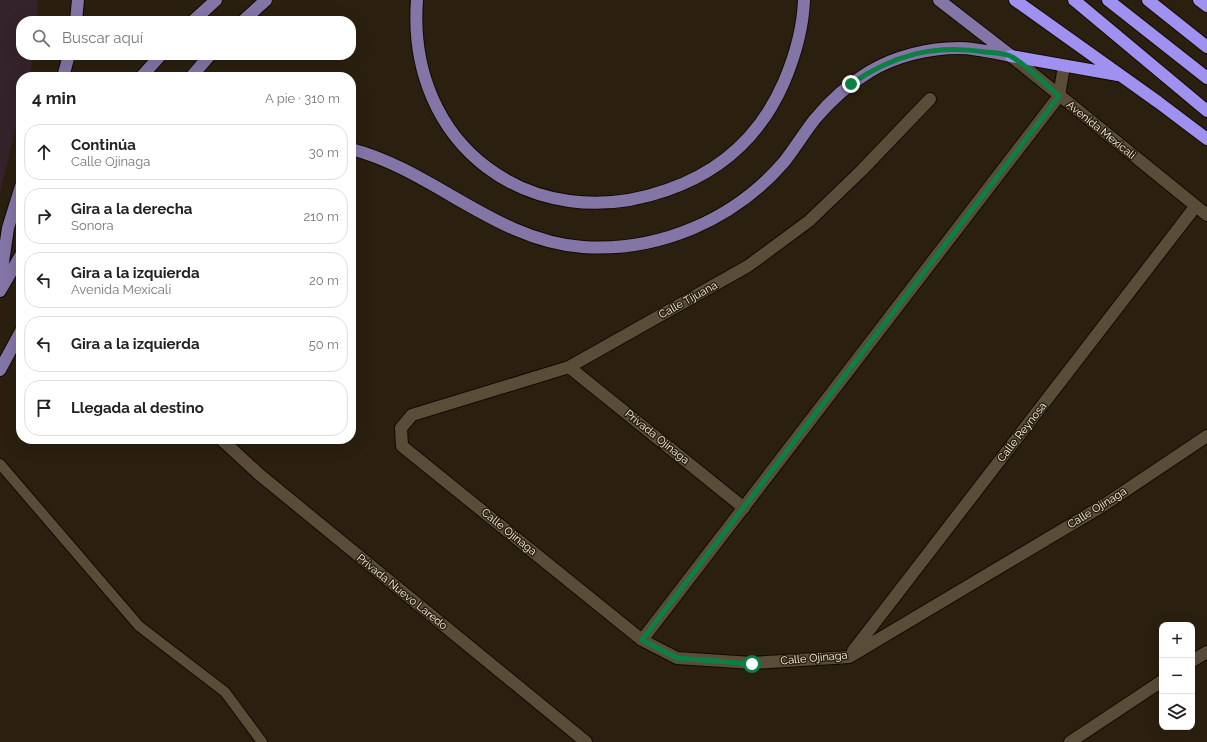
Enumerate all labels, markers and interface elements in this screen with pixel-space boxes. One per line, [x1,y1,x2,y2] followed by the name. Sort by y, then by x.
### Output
[16,16,356,60] search box
[30,27,52,49] icon: search
[62,29,143,47] text: Buscar aquí
[842,75,860,93] route end
[32,88,76,108] text: 4 min
[265,91,340,106] text: A pie · 310 m
[1064,98,1138,162] street label: Avenida Mexicali
[71,136,136,154] text: Continúa
[33,141,55,163] icon: ahead
[309,145,339,160] text: 30 m
[71,154,150,169] text: Calle Ojinaga
[71,200,192,218] text: Gira a la derecha
[33,205,55,227] icon: right
[303,209,339,224] text: 210 m
[71,218,114,233] text: Sonora
[71,264,200,282] text: Gira a la izquierda
[33,269,55,291] icon: left
[309,273,339,288] text: 20 m
[656,279,720,321] street label: Calle Tijuana
[71,282,171,297] text: Avenida Mexicali
[33,333,55,355] icon: left
[71,335,200,353] text: Gira a la izquierda
[309,337,339,352] text: 50 m
[33,397,55,419] icon: arrive
[71,399,204,417] text: Llegada al destino
[995,400,1049,464] street label: Calle Reynosa
[622,407,692,467] street label: Privada Ojinaga
[1065,485,1129,531] street label: Calle Ojinaga
[479,506,539,558] street label: Calle Ojinaga
[354,551,450,633] street label: Privada Nuevo Laredo
[1159,622,1195,730] map controls
[1159,622,1195,658] button: +
[780,649,848,667] street label: Calle Ojinaga
[743,655,761,673] route start
[1159,658,1195,694] button: −
[1159,694,1195,730] button: layers

